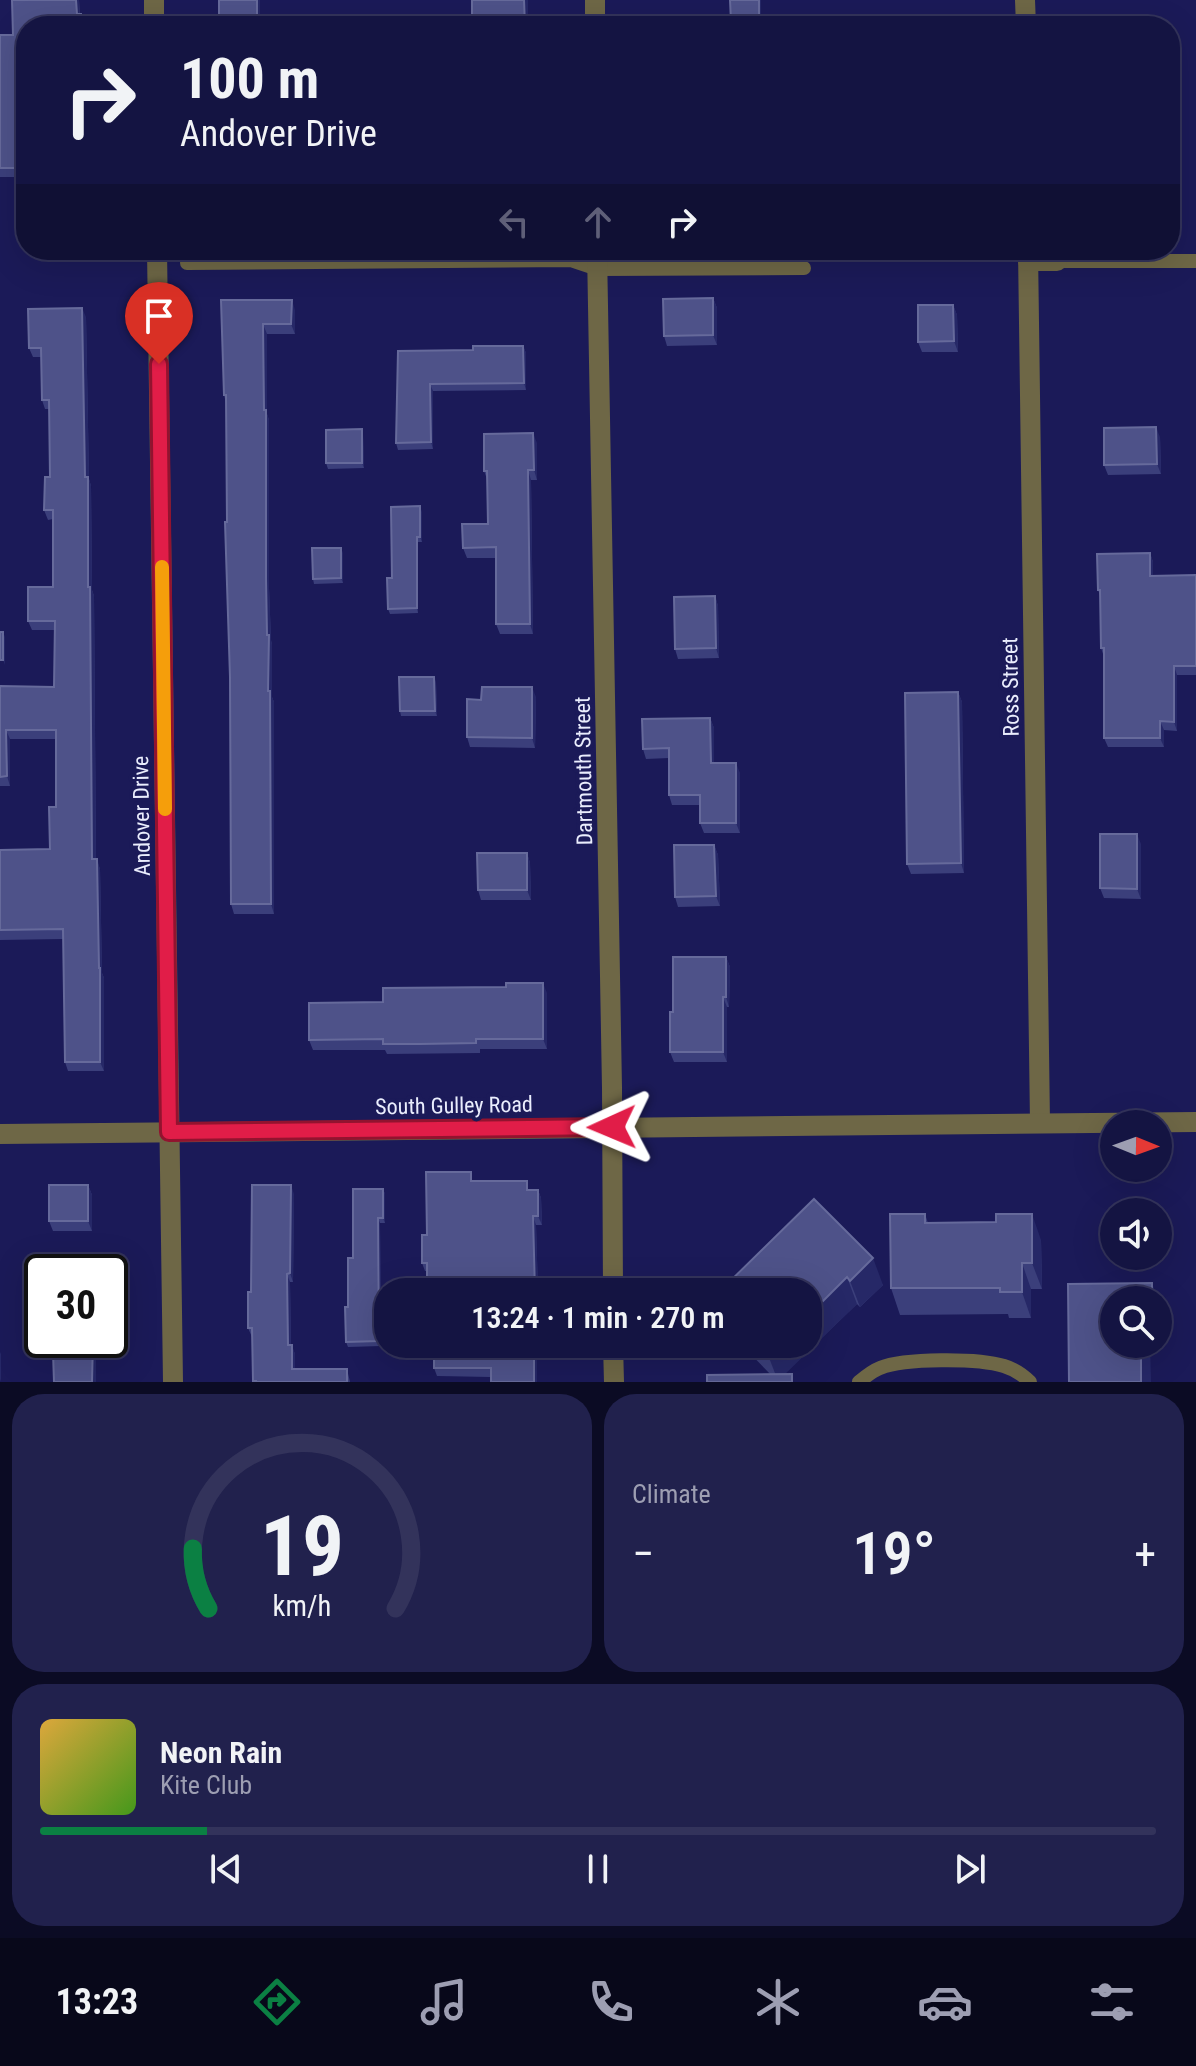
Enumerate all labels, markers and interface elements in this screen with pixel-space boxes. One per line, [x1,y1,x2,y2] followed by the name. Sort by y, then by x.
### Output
[180,46,319,112] text: 100 m
[48,48,152,152] icon: right
[180,113,377,155] text: Andover Drive
[492,200,536,244] icon: left
[576,200,620,244] icon: ahead
[660,200,704,244] icon: right
[125,282,193,364] pin
[137,294,181,338] icon: arrive
[997,637,1024,737] street label: Ross Street
[570,696,597,846] street label: Dartmouth Street
[128,756,155,876] street label: Andover Drive
[570,1085,654,1169] position arrow
[375,1092,533,1119] street label: South Gulley Road
[1100,1110,1172,1182] north arrow
[1100,1110,1172,1358] map controls
[1100,1198,1172,1270] button: sound
[24,1254,128,1358] speed limit sign: 30
[1100,1286,1172,1358] button: search
[471,1300,725,1335] text: 13:24 · 1 min · 270 m
[632,1479,711,1509] text: Climate
[260,1498,344,1595] text: 19
[852,1518,936,1589] text: 19°
[632,1528,654,1580] text: −
[1134,1528,1156,1580] text: +
[273,1589,331,1623] text: km/h
[160,1735,282,1770] text: Neon Rain
[160,1770,252,1800] text: Kite Club
[204,1847,248,1891] icon: previous
[576,1847,620,1891] icon: pause
[948,1847,992,1891] icon: next
[249,1974,305,2030] icon: directions
[416,1974,472,2030] icon: music
[583,1974,639,2030] icon: phone
[750,1974,806,2030] icon: climate
[917,1974,973,2030] icon: car
[1084,1974,1140,2030] icon: filters
[56,1981,138,2023] text: 13:23

